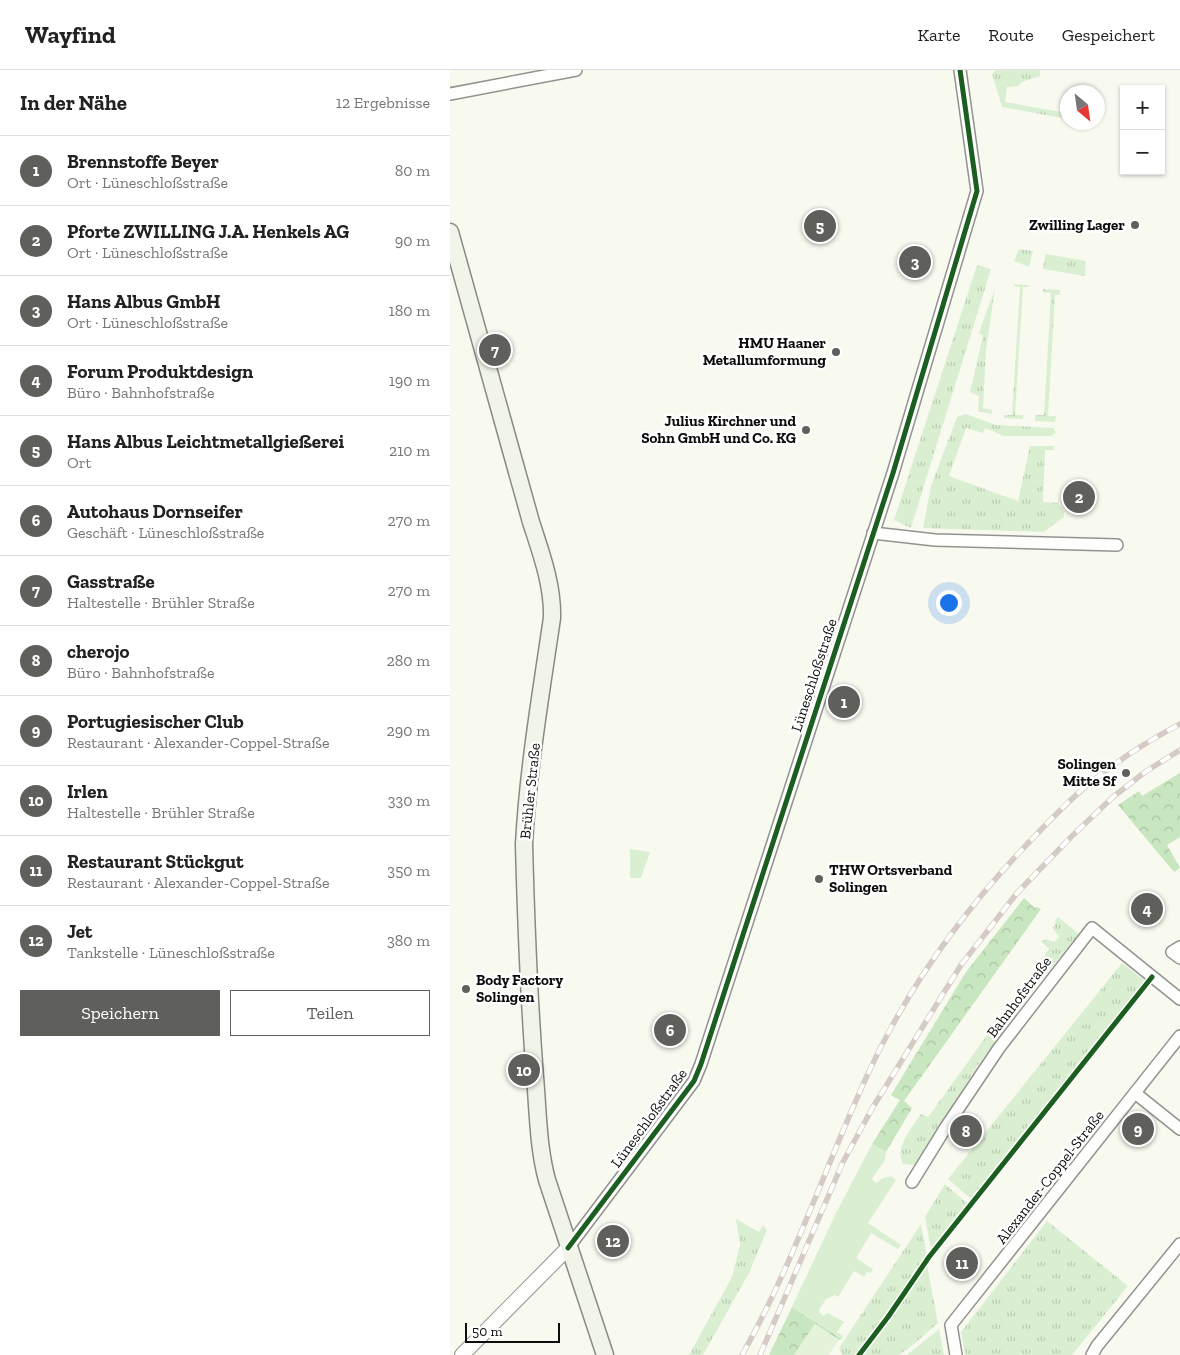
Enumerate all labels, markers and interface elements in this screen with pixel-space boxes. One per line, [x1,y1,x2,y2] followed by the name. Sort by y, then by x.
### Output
[25,20,116,49] text: Wayfind
[917,24,960,46] text: Karte
[988,24,1034,46] text: Route
[1062,24,1155,46] text: Gespeichert
[1060,85,1105,130] north arrow
[1120,85,1165,175] map controls
[1120,85,1165,130] button: +
[20,90,127,115] text: In der Nähe
[336,93,430,112] text: 12 Ergebnisse
[1120,130,1165,175] button: −
[67,150,219,173] text: Brennstoffe Beyer
[33,161,39,180] text: 1
[395,161,430,180] text: 80 m
[67,173,228,192] text: Ort · Lüneschloßstraße
[804,207,836,245] pin: 5
[1029,216,1125,234] place label: Zwilling Lager
[1129,219,1141,231] marker: Zwilling Lager
[67,220,349,243] text: Pforte ZWILLING J.A. Henkels AG
[32,231,40,250] text: 2
[395,231,430,250] text: 90 m
[67,243,228,262] text: Ort · Lüneschloßstraße
[899,243,931,281] pin: 3
[67,290,220,313] text: Hans Albus GmbH
[32,301,40,320] text: 3
[389,301,430,320] text: 180 m
[67,313,228,332] text: Ort · Lüneschloßstraße
[479,331,511,369] pin: 7
[703,334,826,369] place label: HMU Haaner Metallumformung
[830,346,842,358] marker: HMU Haaner Metallumformung
[67,360,253,383] text: Forum Produktdesign
[31,371,41,390] text: 4
[389,371,430,390] text: 190 m
[67,383,215,402] text: Büro · Bahnhofstraße
[641,412,796,447] place label: Julius Kirchner und Sohn GmbH und Co. KG
[800,424,812,436] marker: Julius Kirchner und Sohn GmbH und Co. KG
[67,430,344,453] text: Hans Albus Leichtmetallgießerei
[32,441,40,460] text: 5
[389,441,430,460] text: 210 m
[67,453,91,472] text: Ort
[1063,478,1095,516] pin: 2
[67,500,243,523] text: Autohaus Dornseifer
[32,511,40,530] text: 6
[388,511,430,530] text: 270 m
[67,523,264,542] text: Geschäft · Lüneschloßstraße
[67,570,155,593] text: Gasstraße
[32,581,40,600] text: 7
[388,581,430,600] text: 270 m
[936,590,962,616] your location
[67,593,255,612] text: Haltestelle · Brühler Straße
[787,616,841,734] street label: Lüneschloßstraße
[67,640,129,663] text: cherojo
[32,651,40,670] text: 8
[386,651,430,670] text: 280 m
[67,663,215,682] text: Büro · Bahnhofstraße
[828,683,860,721] pin: 1
[67,710,244,733] text: Portugiesischer Club
[32,721,40,740] text: 9
[387,721,430,740] text: 290 m
[67,733,330,752] text: Restaurant · Alexander-Coppel-Straße
[516,742,544,840] street label: Brühler Straße
[1057,755,1118,790] place label: Solingen Mitte Sf
[1120,767,1132,779] marker: Solingen Mitte Sf
[67,780,108,803] text: Irlen
[28,791,44,810] text: 10
[388,791,430,810] text: 330 m
[67,803,255,822] text: Haltestelle · Brühler Straße
[67,850,244,873] text: Restaurant Stückgut
[30,861,42,880] text: 11
[387,861,430,880] text: 350 m
[829,861,953,896] place label: THW Ortsverband Solingen
[67,873,330,892] text: Restaurant · Alexander-Coppel-Straße
[813,873,825,885] marker: THW Ortsverband Solingen
[1131,890,1163,928] pin: 4
[67,920,92,943] text: Jet
[28,931,44,950] text: 12
[387,931,430,950] text: 380 m
[67,943,275,962] text: Tankstelle · Lüneschloßstraße
[983,953,1055,1041] street label: Bahnhofstraße
[476,971,563,1006] place label: Body Factory Solingen
[460,983,472,995] marker: Body Factory Solingen
[20,990,220,1036] button: Speichern
[230,990,430,1036] button: Teilen
[654,1011,686,1049] pin: 6
[508,1051,540,1089] pin: 10
[607,1065,691,1171] street label: Lüneschloßstraße
[992,1107,1108,1247] street label: Alexander-Coppel-Straße
[1122,1110,1154,1148] pin: 9
[950,1112,982,1150] pin: 8
[597,1222,629,1260] pin: 12
[946,1244,978,1282] pin: 11
[465,1320,560,1343] scale bar
[472,1323,503,1340] text: 50 m

